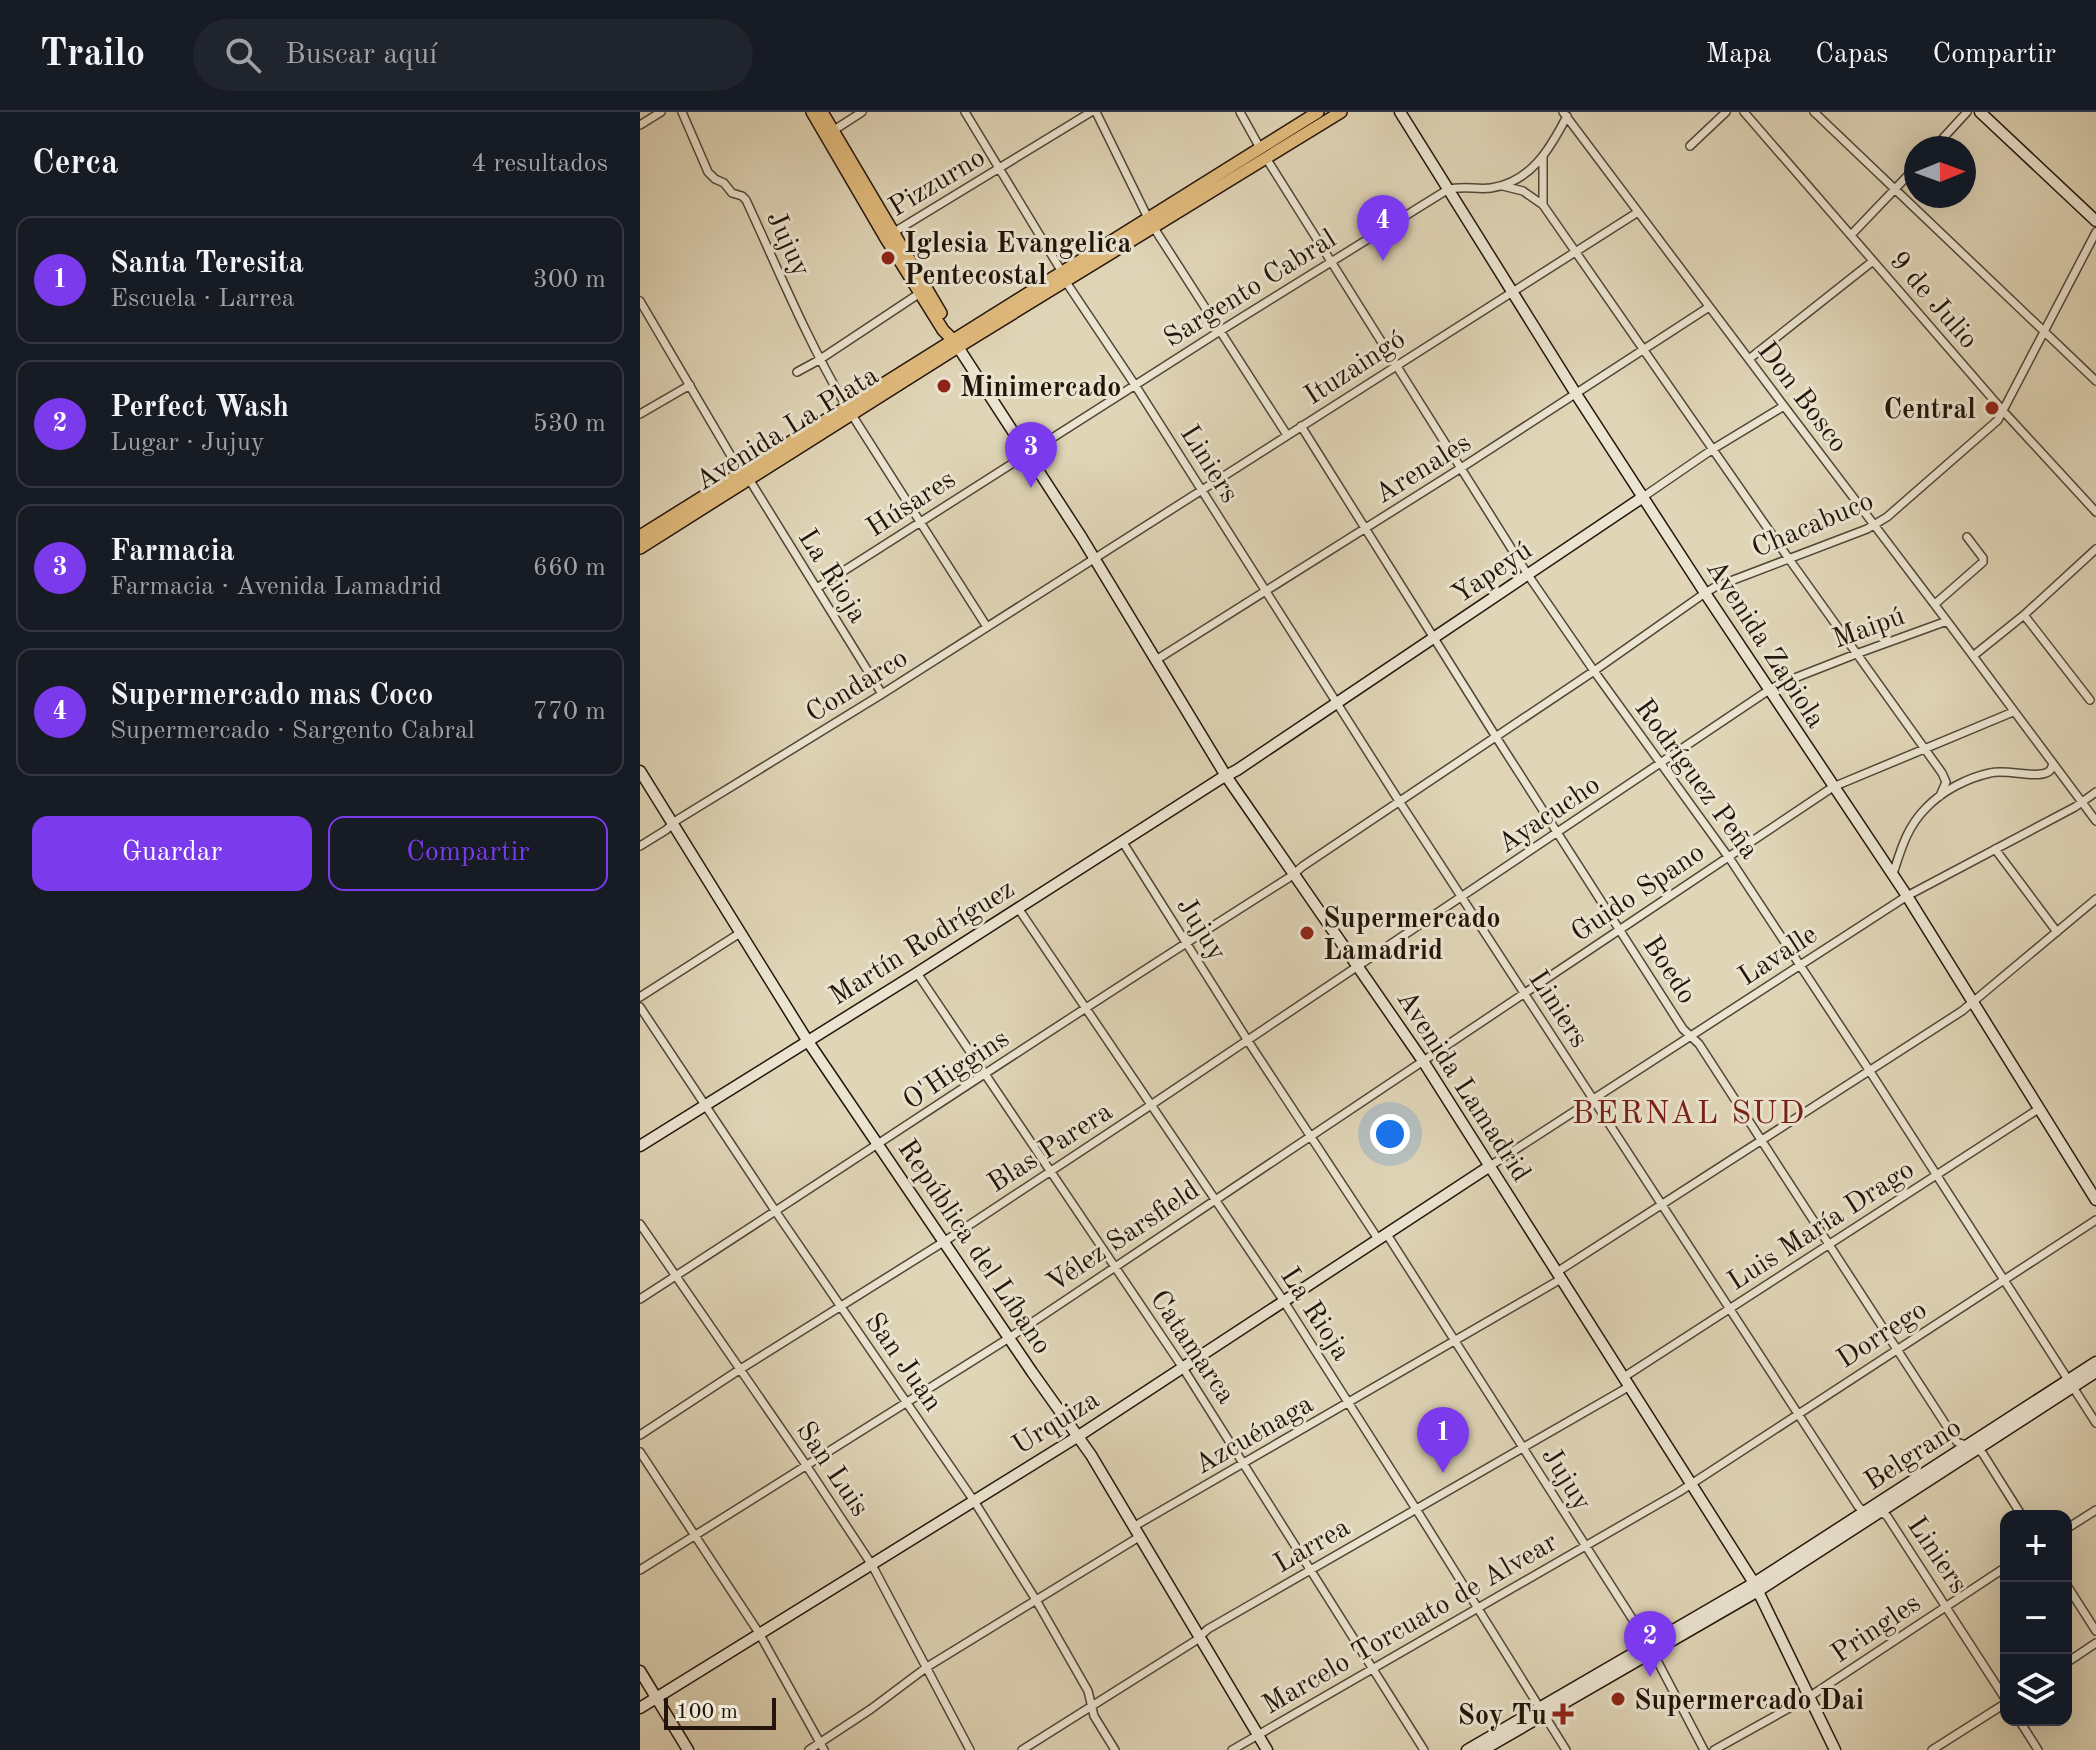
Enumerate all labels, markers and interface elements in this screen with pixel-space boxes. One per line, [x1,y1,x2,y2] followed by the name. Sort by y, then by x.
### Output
[193,19,753,91] search box
[221,33,265,77] icon: search
[40,36,145,74] text: Trailo
[285,40,437,70] text: Buscar aquí
[1706,41,1771,69] text: Mapa
[1815,41,1888,69] text: Capas
[1932,41,2056,69] text: Compartir
[1904,136,1976,208] north arrow
[885,144,990,223] street label: Pizzurno
[32,147,118,181] text: Cerca
[471,151,608,177] text: 4 resultados
[1357,195,1409,261] pin: 4
[760,207,815,282] street label: Jujuy
[1160,225,1342,354] street label: Sargento Cabral
[904,231,1132,291] place label: Iglesia Evangelica Pentecostal
[1883,247,1982,355] street label: 9 de Julio
[110,249,304,279] text: Santa Teresita
[879,249,897,267] marker: Iglesia Evangelica Pentecostal
[52,267,68,293] text: 1
[533,267,606,293] text: 300 m
[110,286,295,312] text: Escuela · Larrea
[1300,326,1411,411] street label: Ituzaingó
[1751,337,1852,458] street label: Don Bosco
[691,362,884,497] street label: Avenida La Plata
[960,375,1121,403] place label: Minimercado
[935,377,953,395] marker: Minimercado
[110,393,289,423] text: Perfect Wash
[1884,397,1976,425] place label: Central
[1983,399,2001,417] marker: Central
[52,411,68,437] text: 2
[533,411,606,437] text: 530 m
[1174,421,1243,508] street label: Liniers
[1005,422,1057,488] pin: 3
[1371,429,1477,510] street label: Arenales
[110,430,265,456] text: Lugar · Jujuy
[862,466,961,543] street label: Húsares
[1748,488,1878,564] street label: Chacabuco
[792,525,871,629] street label: La Rioja
[110,537,235,567] text: Farmacia
[1448,537,1538,610] street label: Yapeyú
[52,555,68,581] text: 3
[533,555,606,581] text: 660 m
[1700,555,1829,734] street label: Avenida Zapiola
[110,574,442,600] text: Farmacia · Avenida Lamadrid
[1829,603,1909,655] street label: Maipú
[802,645,913,729] street label: Condarco
[110,681,433,711] text: Supermercado mas Coco
[1628,695,1763,865] street label: Rodríguez Peña
[52,699,68,725] text: 4
[533,699,606,725] text: 770 m
[110,718,475,744] text: Supermercado · Sargento Cabral
[1494,771,1606,860] street label: Ayacucho
[32,816,312,891] button: Guardar
[328,816,608,891] button: Compartir
[1567,839,1710,948] street label: Guido Spano
[825,876,1020,1012] street label: Martín Rodríguez
[1170,893,1231,966] street label: Jujuy
[1323,906,1501,966] place label: Supermercado Lamadrid
[1734,921,1823,992] street label: Lavalle
[1298,924,1316,942] marker: Supermercado Lamadrid
[1636,932,1701,1010] street label: Boedo
[1522,966,1593,1053] street label: Liniers
[1390,986,1535,1187] street label: Avenida Lamadrid
[899,1025,1015,1116] street label: O'Higgins
[983,1098,1118,1199] street label: Blas Parera
[1572,1099,1806,1131] district label: BERNAL SUD
[1370,1114,1410,1154] your location
[891,1135,1056,1360] street label: República del Líbano
[1724,1156,1920,1297] street label: Luis María Drago
[1042,1176,1205,1299] street label: Vélez Sarsfield
[1274,1263,1355,1366] street label: La Rioja
[1144,1286,1240,1409] street label: Catamarca
[1833,1296,1932,1375] street label: Dorrego
[859,1308,946,1417] street label: San Juan
[1008,1386,1105,1461] street label: Urquiza
[1190,1390,1319,1481] street label: Azcuénaga
[1417,1407,1469,1473] pin: 1
[1860,1414,1967,1497] street label: Belgrano
[790,1417,873,1522] street label: San Luis
[1535,1443,1596,1516] street label: Jujuy
[2000,1510,2072,1726] map controls
[2000,1510,2072,1582] button: +
[1901,1512,1972,1599] street label: Liniers
[1270,1514,1355,1579] street label: Larrea
[1258,1529,1563,1720] street label: Marcelo Torcuato de Alvear
[2000,1582,2072,1654] button: −
[1827,1590,1926,1669] street label: Pringles
[1624,1611,1676,1677] pin: 2
[2000,1654,2072,1726] button: layers
[1634,1688,1864,1716] place label: Supermercado Dai
[1609,1690,1627,1708] marker: Supermercado Dai
[664,1694,776,1730] scale bar
[676,1701,738,1723] text: 100 m
[1458,1703,1547,1731] place label: Soy Tu
[1554,1705,1572,1723] marker: Soy Tu

